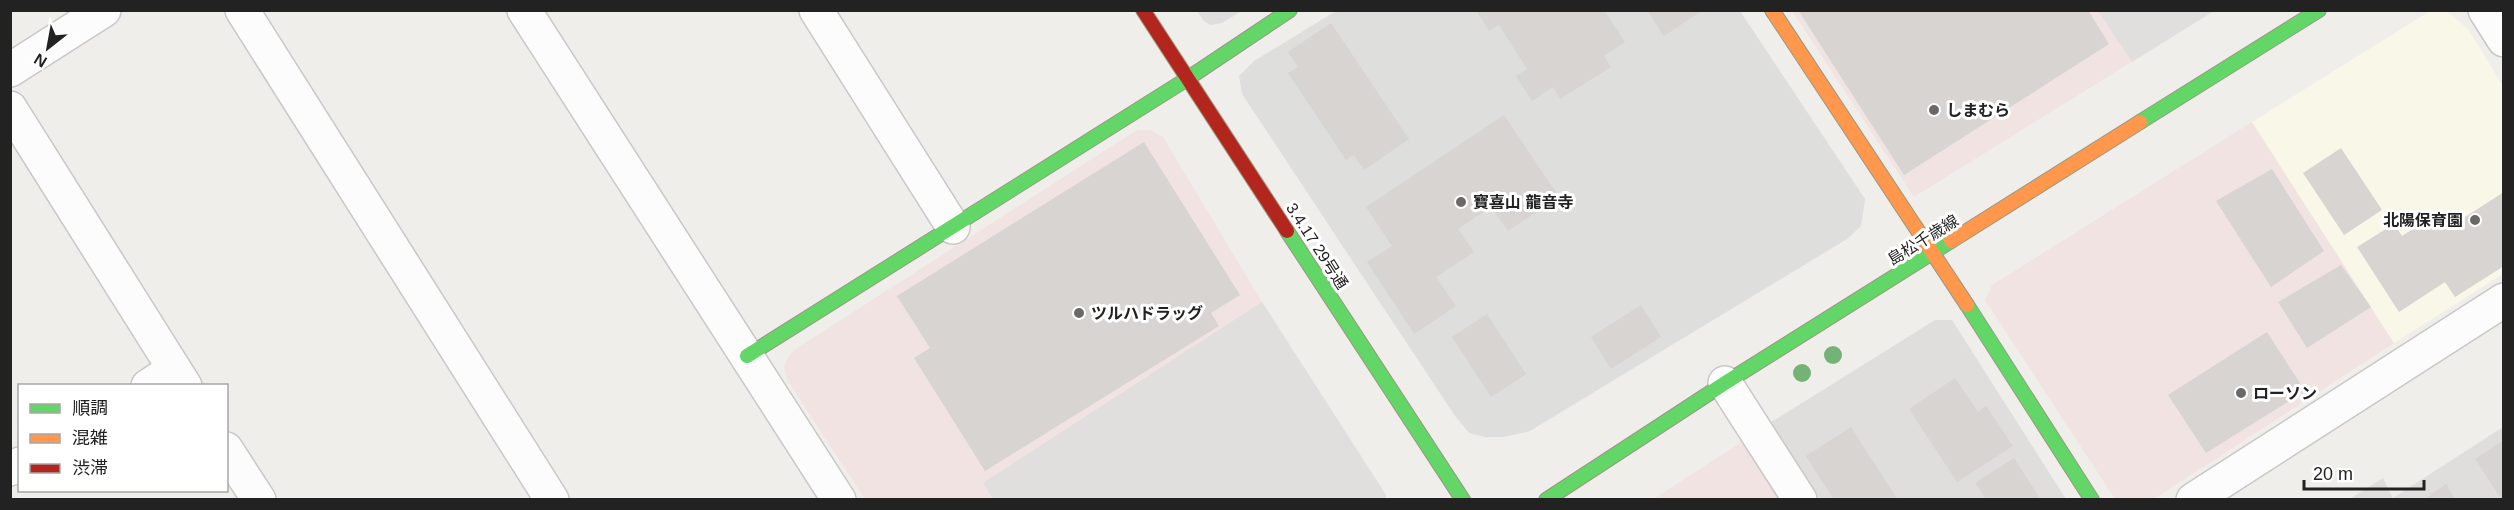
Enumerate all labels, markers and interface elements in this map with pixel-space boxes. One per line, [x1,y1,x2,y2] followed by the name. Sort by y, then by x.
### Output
[18,18,78,78] north arrow
[31,50,50,71] text: N
[1946,102,2010,119] place label: しまむら
[1927,103,1941,117] marker: しまむら
[1473,194,1573,211] place label: 寶喜山 龍音寺
[1454,195,1468,209] marker: 寶喜山 龍音寺
[1283,200,1351,292] street label: 3.4.17 29号通
[1885,212,1961,268] street label: 島松千歳線
[2383,212,2463,229] place label: 北陽保育園
[2468,213,2482,227] marker: 北陽保育園
[1091,304,1203,322] place label: ツルハドラッグ
[1072,306,1086,320] marker: ツルハドラッグ
[18,384,228,492] legend
[2253,385,2317,402] place label: ローソン
[2234,386,2248,400] marker: ローソン
[72,398,108,418] text: 順調
[72,428,108,448] text: 混雑
[2304,453,2424,491] scale bar
[72,458,108,478] text: 渋滞
[2313,464,2353,484] text: 20 m

